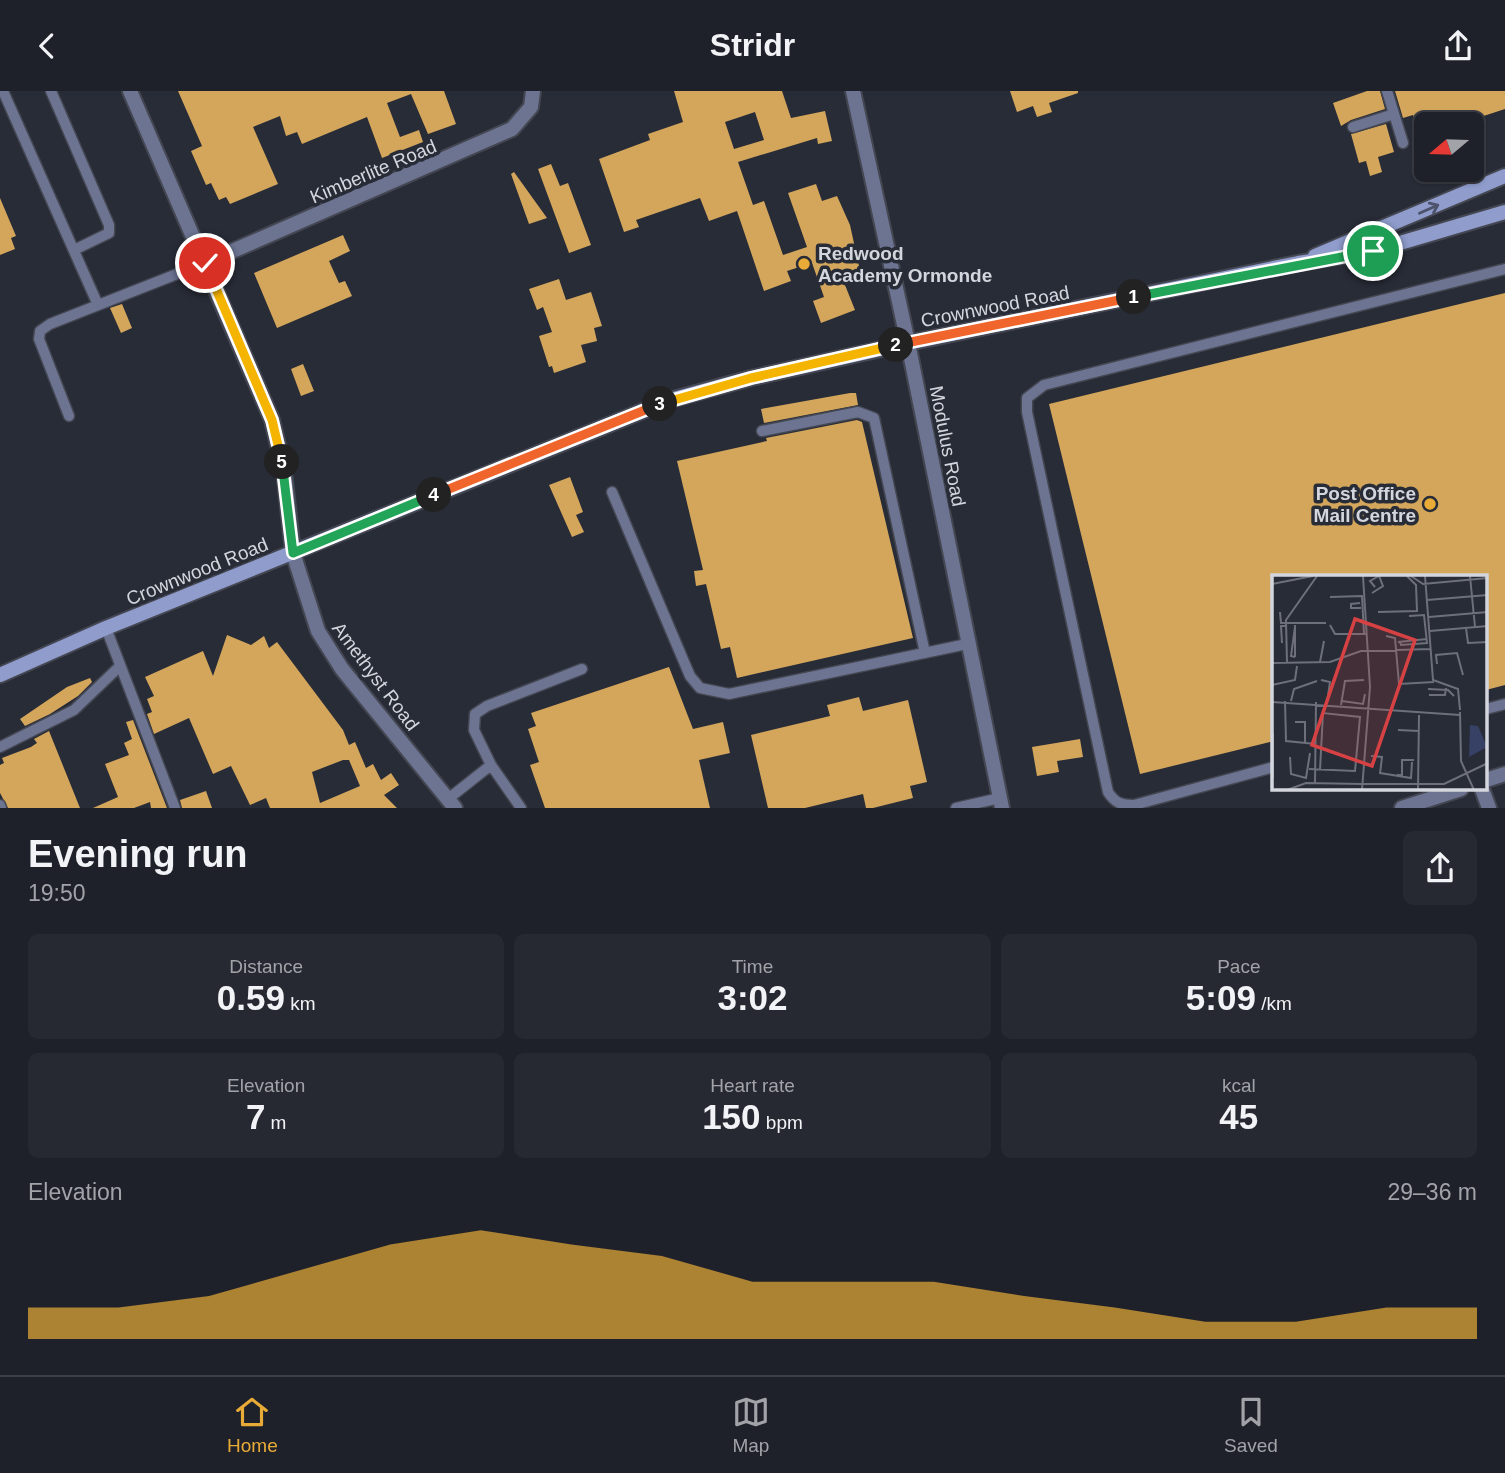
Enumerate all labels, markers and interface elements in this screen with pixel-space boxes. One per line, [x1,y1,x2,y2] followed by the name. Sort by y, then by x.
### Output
[28,27,66,65] icon: back
[710,27,795,63] text: Stridr
[1439,27,1477,65] icon: share
[1414,112,1484,182] north arrow
[1414,112,1484,182] map controls
[307,135,440,208] street label: Kimberlite Road
[1417,202,1439,215] one-way arrow
[1343,221,1403,281] pin
[1354,232,1392,270] icon: arrive
[175,233,235,293] pin
[818,243,992,286] place label: Redwood Academy Ormonde
[186,244,224,282] icon: check
[796,256,812,272] marker: Redwood Academy Ormonde
[1116,279,1152,315] pin: 1
[919,282,1071,331] street label: Crownwood Road
[1128,286,1139,307] text: 1
[878,327,914,363] pin: 2
[890,334,901,355] text: 2
[926,384,970,508] street label: Modulus Road
[642,387,678,421] pin: 3
[654,393,665,414] text: 3
[264,445,300,479] pin: 5
[276,451,287,472] text: 5
[416,477,452,513] pin: 4
[1314,483,1416,526] place label: Post Office Mail Centre
[428,484,439,505] text: 4
[1422,496,1438,512] marker: Post Office Mail Centre
[123,533,271,609] street label: Crownwood Road
[1272,575,1488,790] inset map
[328,618,423,734] street label: Amethyst Road
[1403,831,1477,905] button: share
[28,833,248,875] text: Evening run
[28,880,86,906] text: 19:50
[229,956,303,977] text: Distance
[732,956,773,977] text: Time
[1217,956,1260,977] text: Pace
[217,978,285,1017] text: 0.59
[717,978,788,1017] text: 3:02
[1186,978,1256,1017] text: 5:09
[285,993,316,1014] text: km
[1256,993,1292,1014] text: /km
[227,1075,305,1096] text: Elevation
[710,1075,795,1096] text: Heart rate
[1222,1075,1256,1096] text: kcal
[246,1097,265,1136] text: 7
[702,1097,761,1136] text: 150
[1219,1097,1258,1136] text: 45
[265,1112,286,1133] text: m
[761,1112,803,1133] text: bpm
[28,1179,123,1205] text: Elevation
[1387,1179,1477,1205] text: 29–36 m
[227,1393,278,1457] tab: Home
[732,1393,770,1457] tab: Map
[1224,1393,1278,1457] tab: Saved

